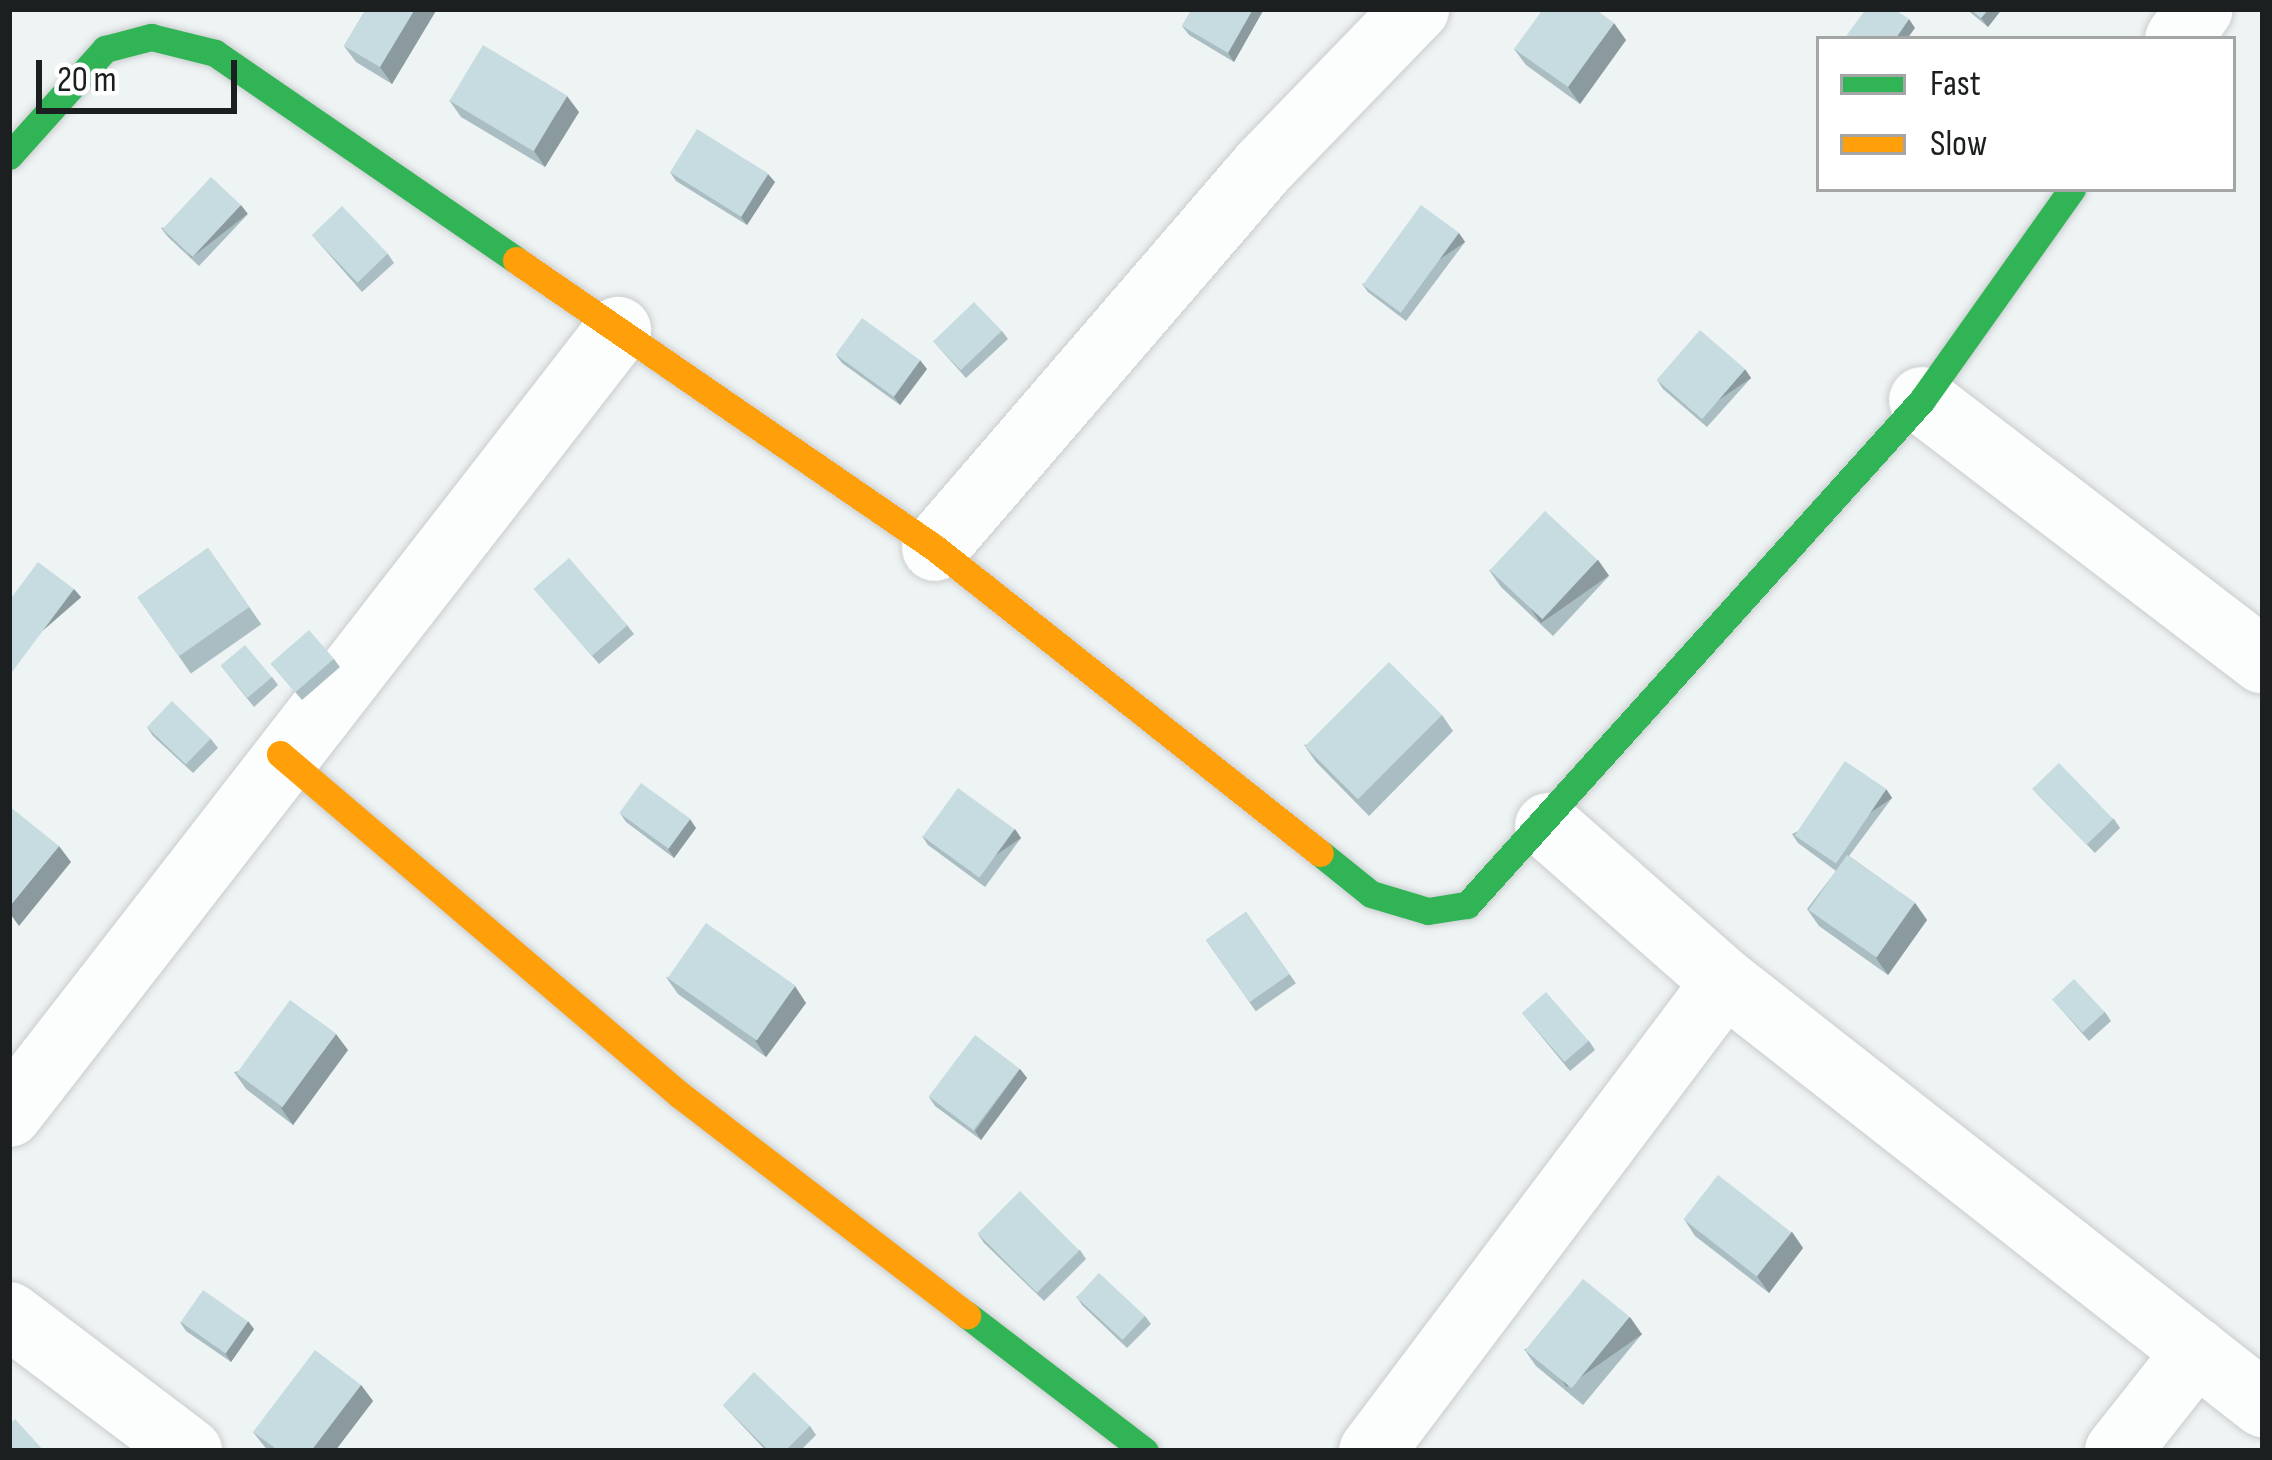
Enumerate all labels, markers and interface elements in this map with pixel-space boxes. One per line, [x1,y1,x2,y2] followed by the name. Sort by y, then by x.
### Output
[42,36,243,110] scale bar
[1816,36,2236,192] legend
[57,59,117,102] text: 20 m
[1930,63,1981,106] text: Fast
[1930,123,1987,166] text: Slow

